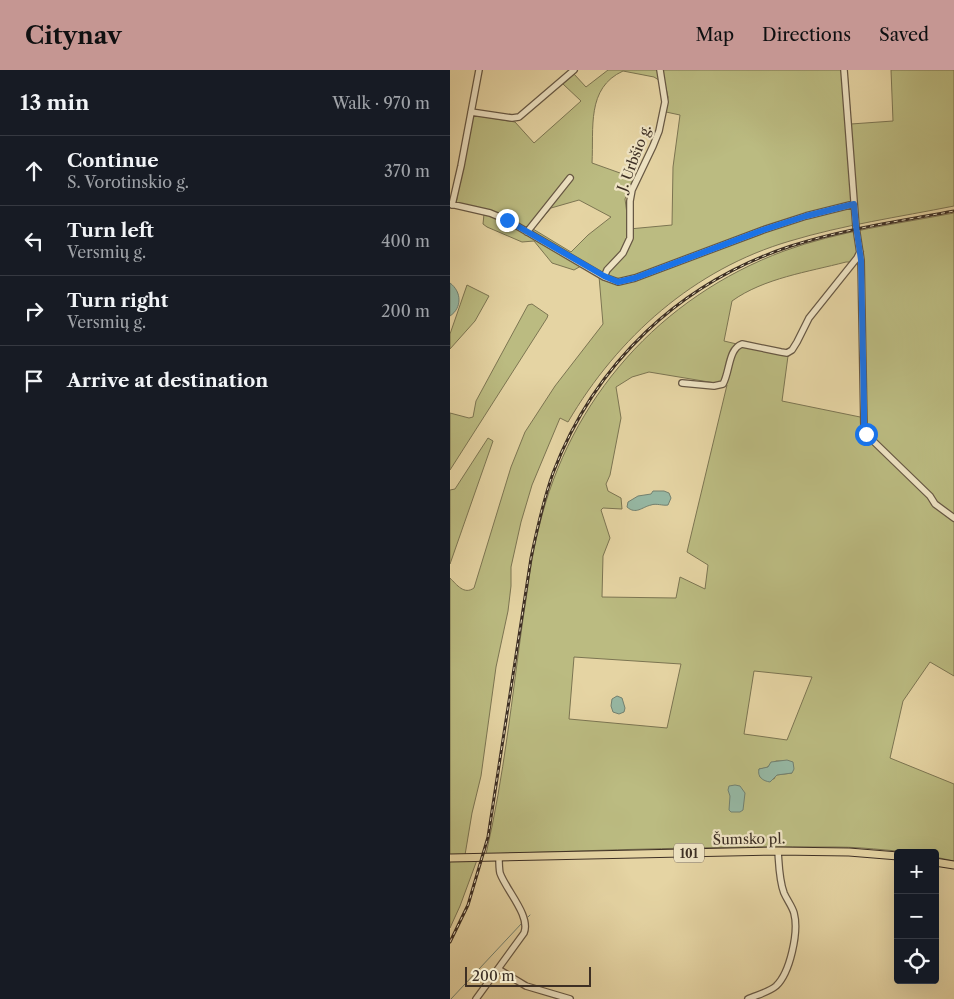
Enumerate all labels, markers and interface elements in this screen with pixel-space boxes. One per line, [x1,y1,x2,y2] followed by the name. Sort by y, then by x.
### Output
[25,21,122,50] text: Citynav
[695,24,734,46] text: Map
[762,24,851,46] text: Directions
[879,24,929,46] text: Saved
[20,90,89,115] text: 13 min
[332,93,430,113] text: Walk · 970 m
[612,122,655,196] street label: J. Urbšio g.
[67,149,159,172] text: Continue
[20,157,48,185] icon: ahead
[384,161,430,181] text: 370 m
[67,172,189,192] text: S. Vorotinskio g.
[496,209,519,232] route end
[67,219,154,242] text: Turn left
[20,227,48,255] icon: left
[381,231,430,251] text: 400 m
[67,242,146,262] text: Versmių g.
[67,289,168,312] text: Turn right
[20,297,48,325] icon: right
[381,301,430,321] text: 200 m
[67,312,146,332] text: Versmių g.
[20,367,48,395] icon: arrive
[67,369,268,392] text: Arrive at destination
[855,423,878,446] route start
[713,828,785,849] street label: Šumsko pl.
[674,844,704,862] road number: 101
[894,849,939,984] map controls
[894,849,939,894] button: +
[894,894,939,939] button: −
[894,939,939,984] button: locate
[465,964,591,987] scale bar
[472,967,515,985] text: 200 m

